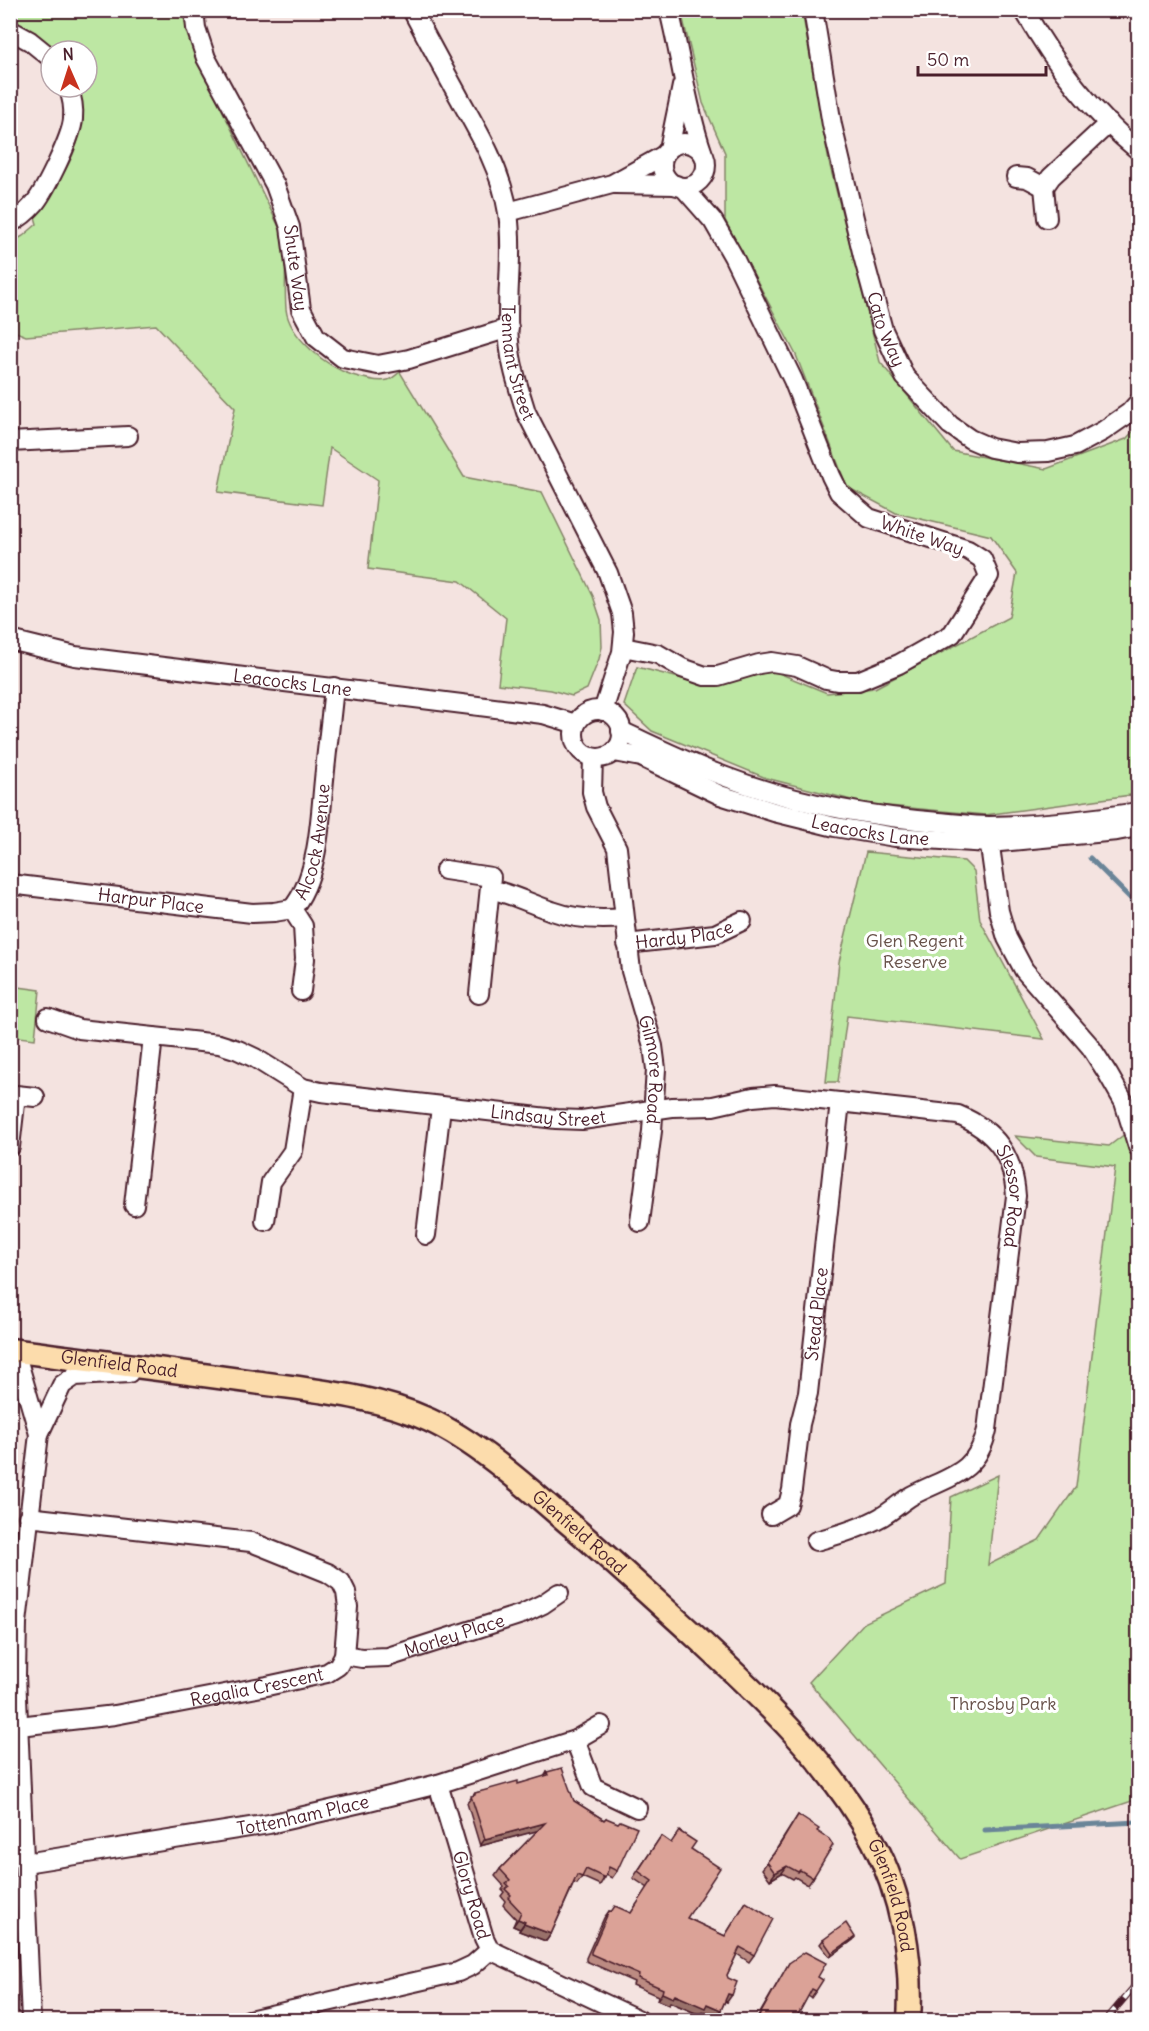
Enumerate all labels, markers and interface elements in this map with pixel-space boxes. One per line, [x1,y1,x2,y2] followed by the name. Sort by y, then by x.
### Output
[39,39,99,99] north arrow
[918,39,1046,77] scale bar
[62,44,74,64] text: N
[927,48,969,71] text: 50 m
[279,223,313,312] street label: Shute Way
[862,289,911,370] street label: Cato Way
[497,304,540,424] street label: Tennant Street
[877,511,967,561] street label: White Way
[232,664,353,701] street label: Leacocks Lane
[289,783,335,903] street label: Alcock Avenue
[809,810,930,850] street label: Leacocks Lane
[97,883,205,918] street label: Harpur Place
[634,915,737,954] street label: Hardy Place
[866,929,964,973] park label: Glen Regent Reserve
[634,1012,668,1125] street label: Gilmore Road
[489,1100,607,1131] street label: Lindsay Street
[991,1140,1028,1249] street label: Slessor Road
[800,1266,833,1362] street label: Stead Place
[59,1345,180,1383] street label: Glenfield Road
[527,1485,632,1580] street label: Glenfield Road
[401,1608,507,1662] street label: Morley Place
[188,1662,325,1711] street label: Regalia Crescent
[950,1692,1056,1715] park label: Throsby Park
[235,1789,371,1840] street label: Tottenham Place
[863,1835,919,1954] street label: Glenfield Road
[448,1848,496,1942] street label: Glory Road

